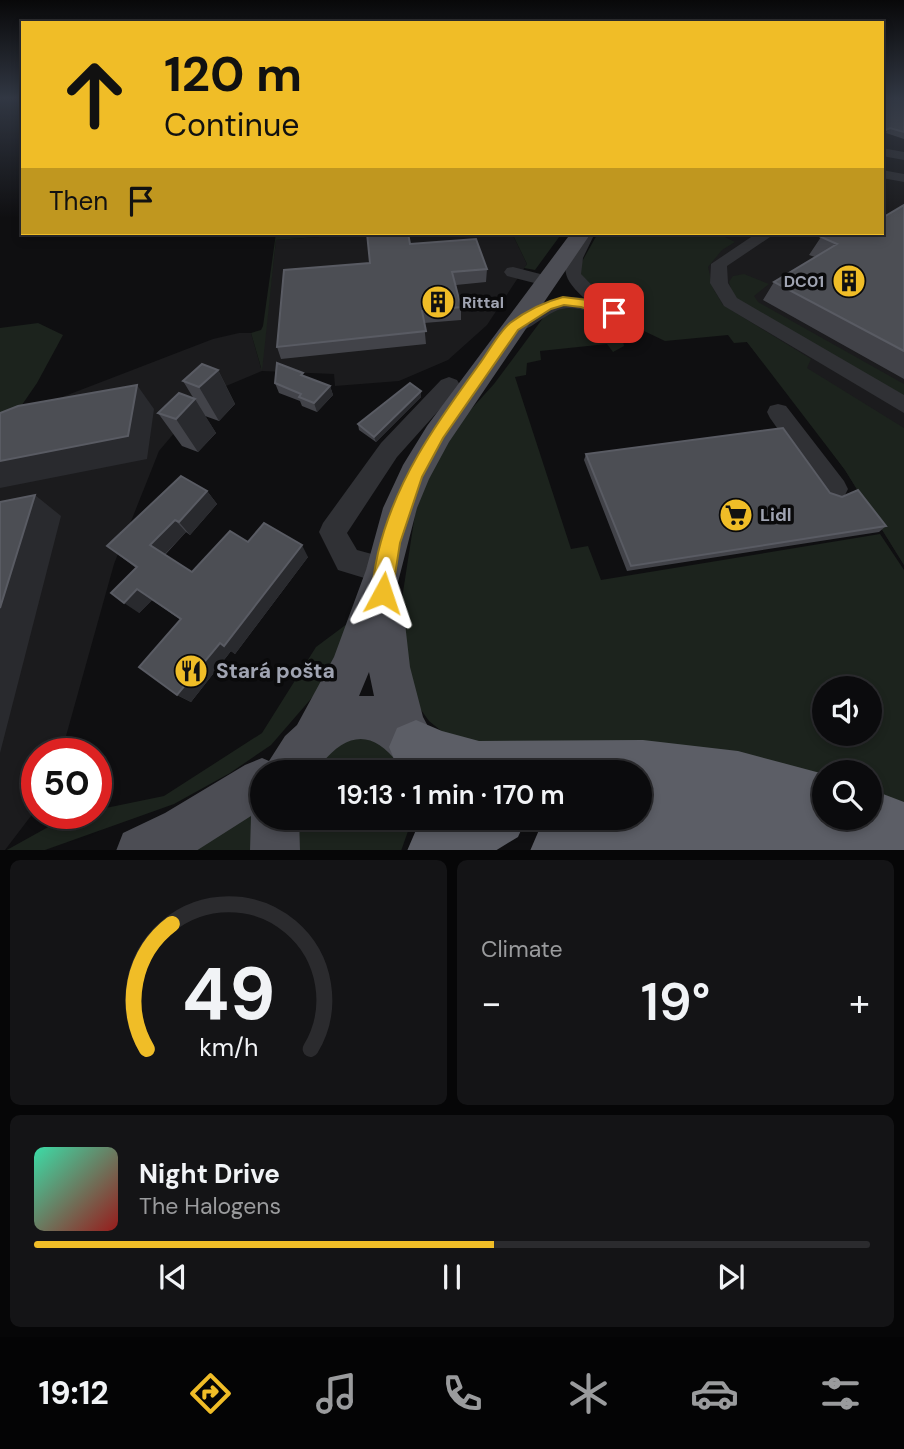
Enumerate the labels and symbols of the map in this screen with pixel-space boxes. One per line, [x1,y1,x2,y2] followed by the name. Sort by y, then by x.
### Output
[830,262,868,300] building icon: DC01
[784,271,824,292] place label: DC01
[419,283,457,321] building icon: Rittal
[584,283,644,343] pin
[462,292,504,313] place label: Rittal
[717,496,755,534] supermarket icon: Lidl
[760,503,792,527] place label: Lidl
[346,556,420,630] position arrow
[172,652,210,690] restaurant icon: Stará pošta
[216,657,335,685] place label: Stará pošta
[21,738,112,829] speed limit sign: 50

